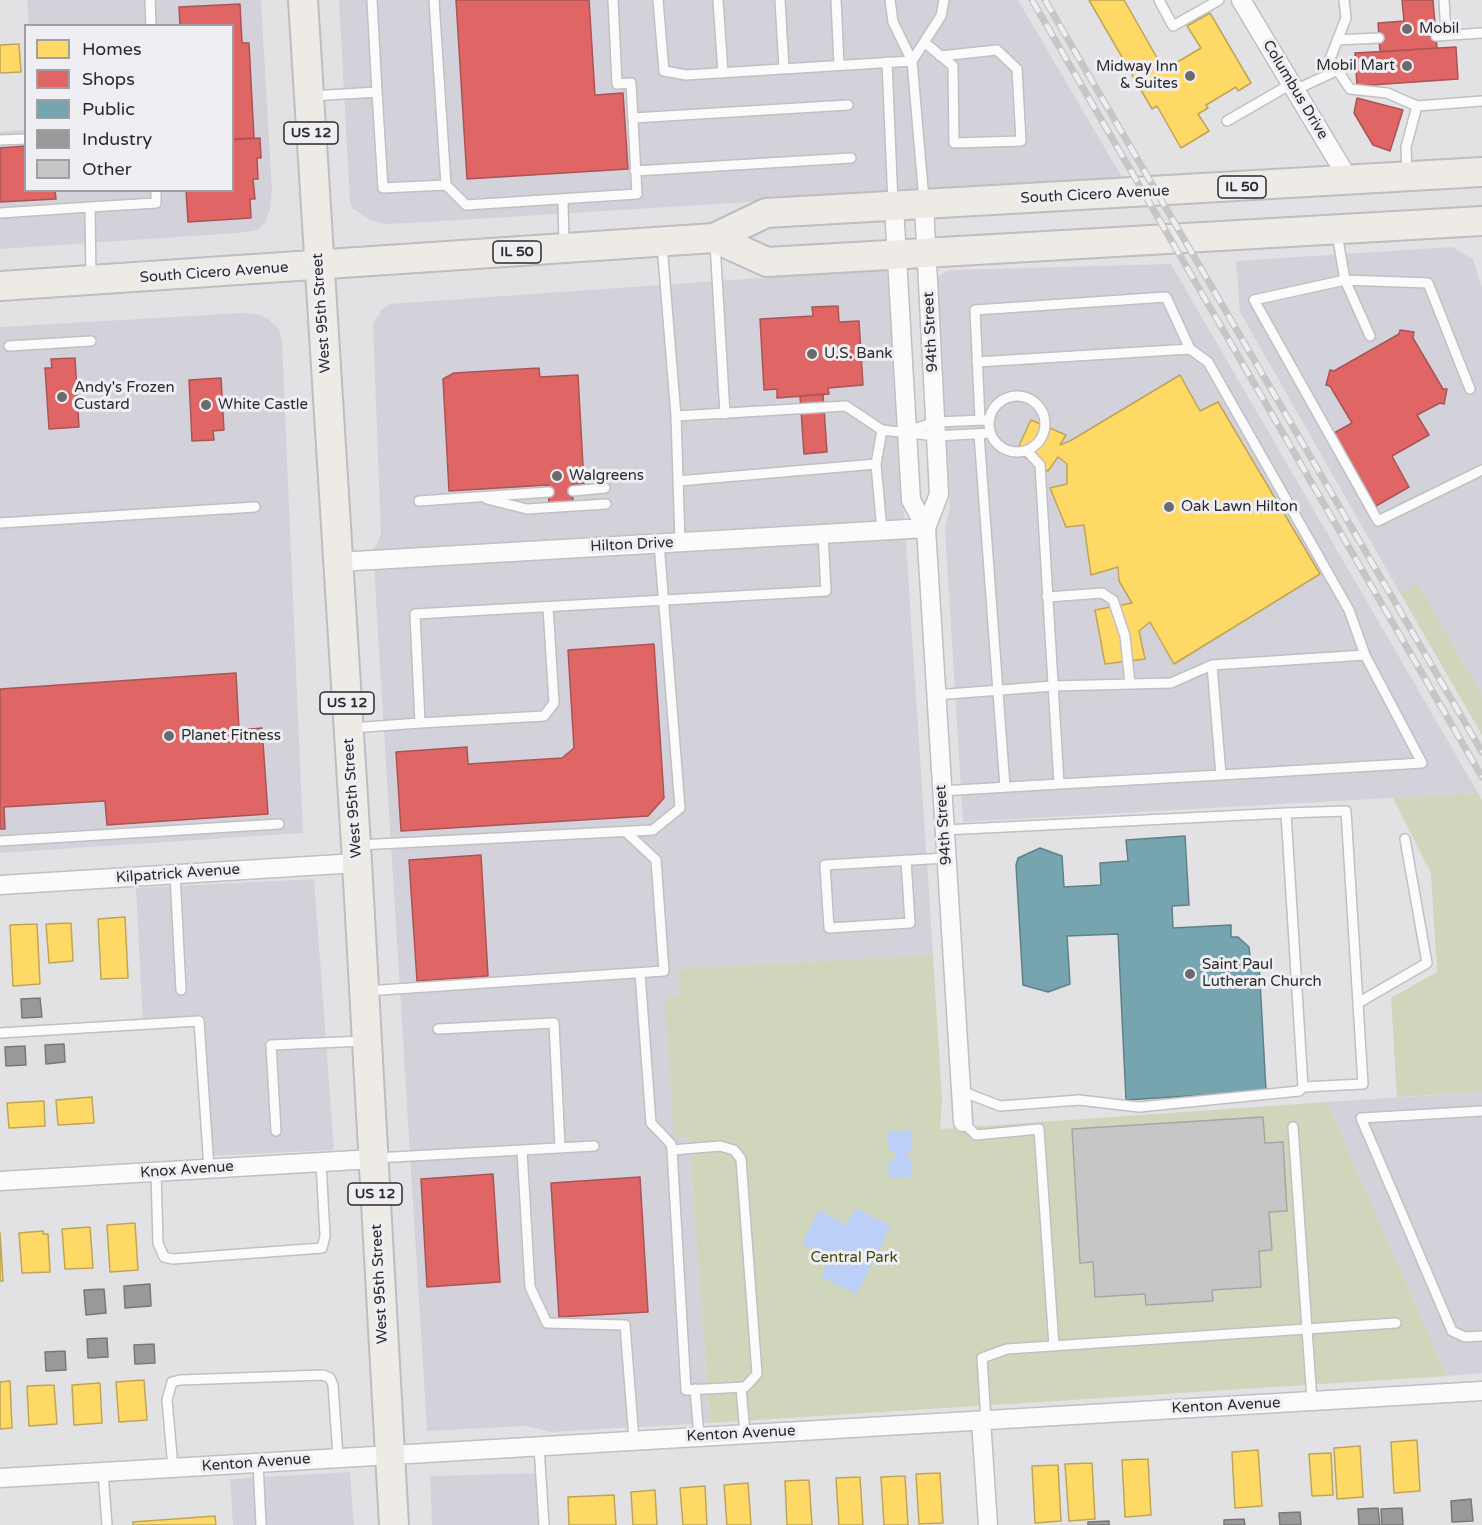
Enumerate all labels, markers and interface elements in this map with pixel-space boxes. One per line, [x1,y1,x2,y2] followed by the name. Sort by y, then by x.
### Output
[1419,20,1459,38] place label: Mobil
[1400,22,1414,36] marker: Mobil
[24,24,234,192] legend
[1258,37,1332,143] street label: Columbus Drive
[82,38,142,60] text: Homes
[1316,57,1395,75] place label: Mobil Mart
[1096,58,1178,93] place label: Midway Inn & Suites
[1400,59,1414,73] marker: Mobil Mart
[82,68,135,90] text: Shops
[1183,69,1197,83] marker: Midway Inn & Suites
[82,98,135,120] text: Public
[284,122,338,144] road number: US 12
[82,128,152,150] text: Industry
[82,158,132,180] text: Other
[1218,176,1266,198] road number: IL 50
[1020,182,1170,208] street label: South Cicero Avenue
[493,241,541,263] road number: IL 50
[309,252,335,374] street label: West 95th Street
[139,259,289,287] street label: South Cicero Avenue
[920,291,942,373] street label: 94th Street
[824,345,892,363] place label: U.S. Bank
[805,347,819,361] marker: U.S. Bank
[74,379,175,414] place label: Andy's Frozen Custard
[55,390,69,404] marker: Andy's Frozen Custard
[218,396,308,414] place label: White Castle
[199,398,213,412] marker: White Castle
[569,467,644,485] place label: Walgreens
[550,469,564,483] marker: Walgreens
[1181,498,1298,516] place label: Oak Lawn Hilton
[1162,500,1176,514] marker: Oak Lawn Hilton
[590,534,674,556] street label: Hilton Drive
[320,692,374,714] road number: US 12
[181,727,281,745] place label: Planet Fitness
[162,729,176,743] marker: Planet Fitness
[340,737,366,859] street label: West 95th Street
[932,784,956,866] street label: 94th Street
[115,861,241,887] street label: Kilpatrick Avenue
[1202,956,1322,991] place label: Saint Paul Lutheran Church
[1183,967,1197,981] marker: Saint Paul Lutheran Church
[140,1158,234,1182] street label: Knox Avenue
[348,1183,402,1205] road number: US 12
[368,1223,392,1345] street label: West 95th Street
[810,1249,898,1267] park label: Central Park
[1171,1394,1281,1418] street label: Kenton Avenue
[686,1422,796,1446] street label: Kenton Avenue
[201,1450,311,1476] street label: Kenton Avenue

